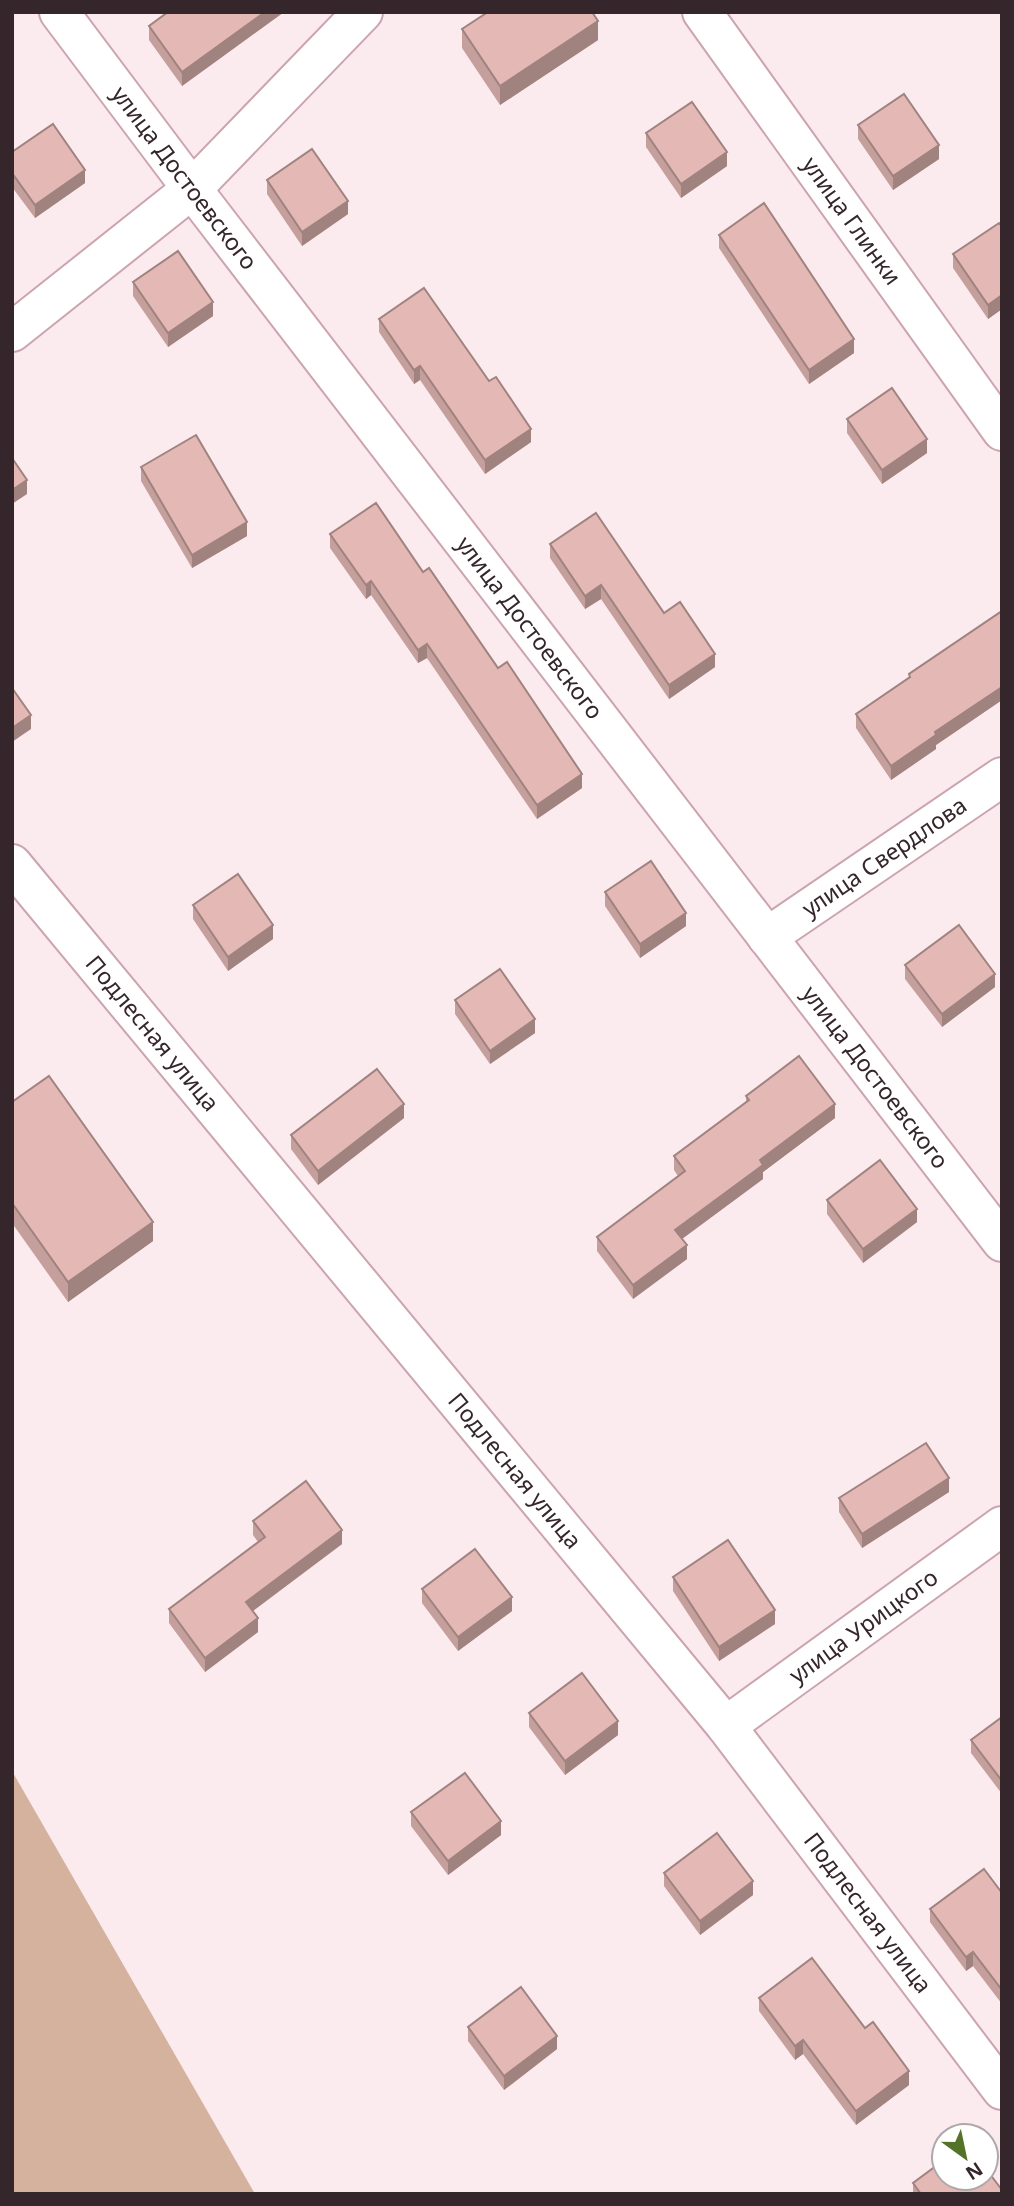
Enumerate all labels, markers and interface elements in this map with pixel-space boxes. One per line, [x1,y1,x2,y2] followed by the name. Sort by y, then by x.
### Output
[105,79,265,276] street label: улица Достоевского
[796,150,909,291] street label: улица Глинки
[450,529,611,725] street label: улица Достоевского
[795,789,973,924] street label: улица Свердлова
[79,948,227,1118] street label: Подлесная улица
[795,978,957,1175] street label: улица Достоевского
[441,1385,590,1555] street label: Подлесная улица
[782,1561,944,1690] street label: улица Урицкого
[797,1826,940,1999] street label: Подлесная улица
[930,2122,1000,2192] north arrow
[961,2156,988,2186] text: N

